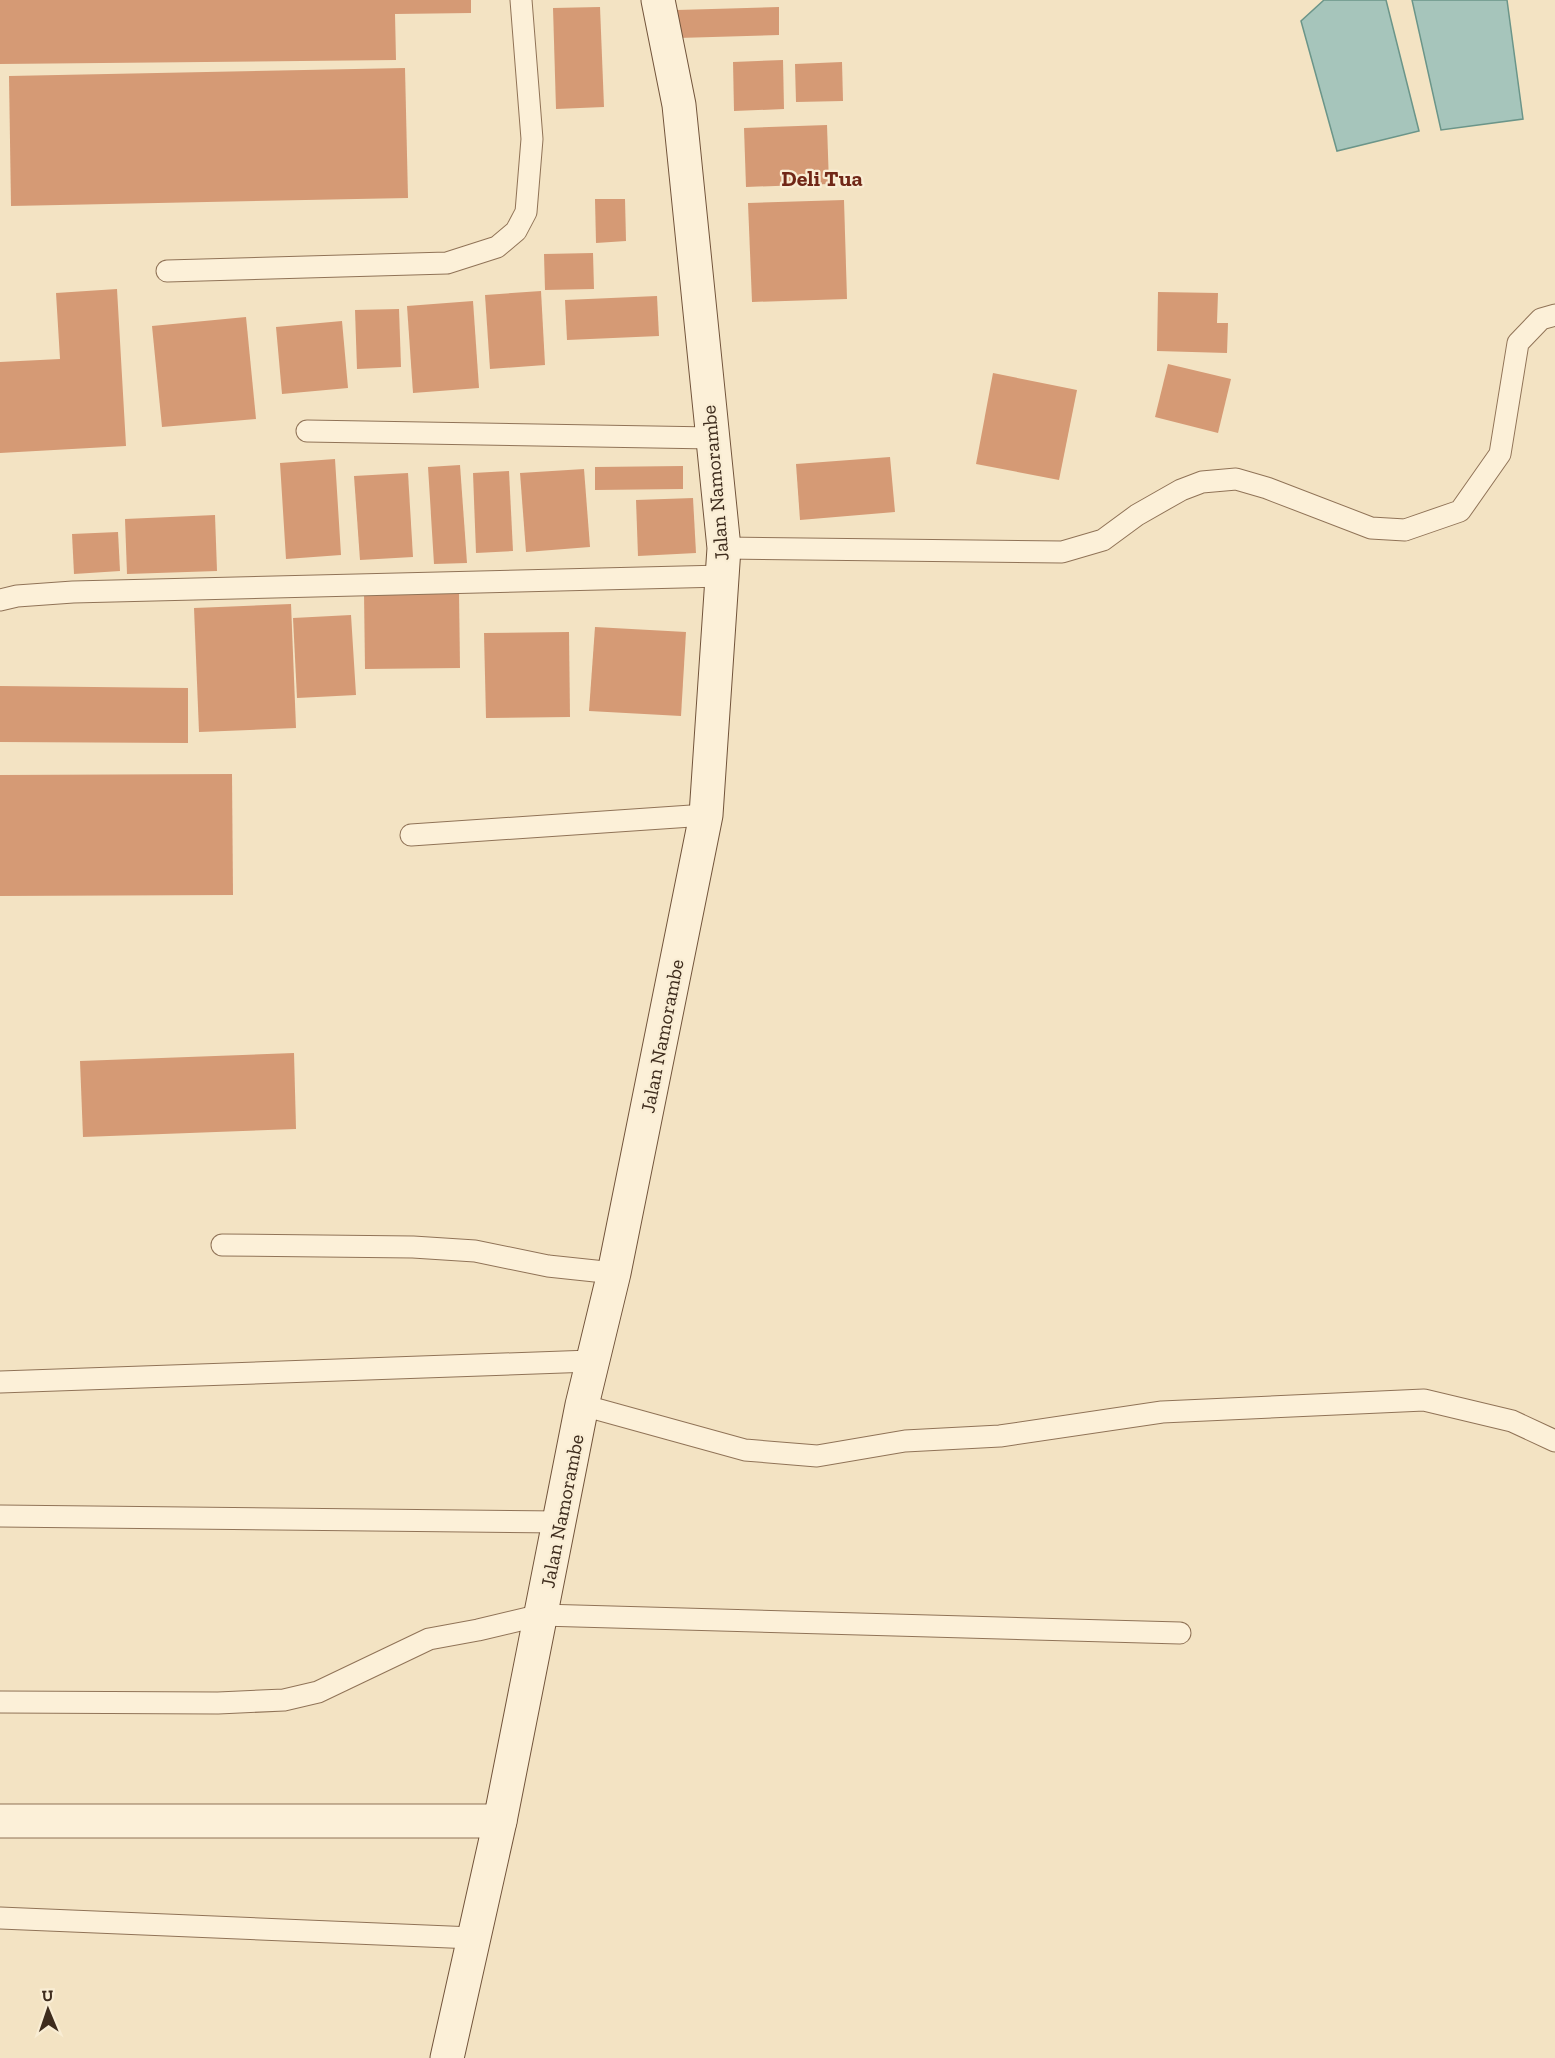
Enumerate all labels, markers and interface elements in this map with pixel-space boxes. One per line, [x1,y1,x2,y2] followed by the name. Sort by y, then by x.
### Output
[781,165,863,192] district label: Deli Tua
[696,404,734,562] street label: Jalan Namorambe
[635,957,689,1115] street label: Jalan Namorambe
[535,1432,589,1590] street label: Jalan Namorambe
[18,1980,78,2040] north arrow
[41,1986,54,2005] text: U

